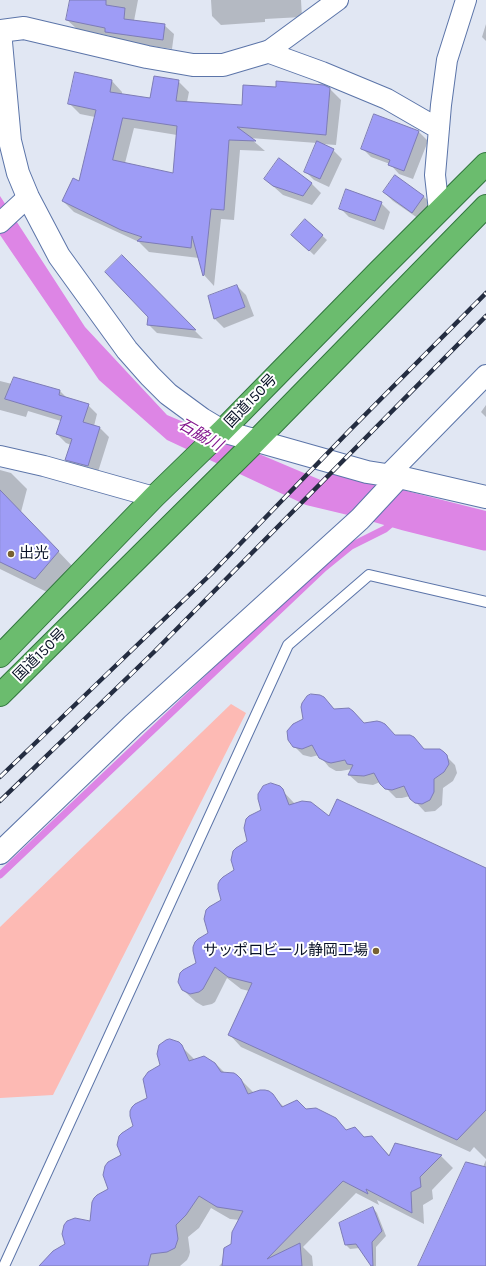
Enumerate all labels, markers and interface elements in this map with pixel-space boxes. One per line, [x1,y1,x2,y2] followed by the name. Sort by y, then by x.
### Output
[221,371,281,431] street label: 国道150号
[174,415,226,455] water label: 石脇川
[19,545,49,563] place label: 出光
[6,549,16,559] marker: 出光
[10,625,70,685] street label: 国道150号
[203,942,368,960] place label: サッポロビール静岡工場
[371,946,381,956] marker: サッポロビール静岡工場

